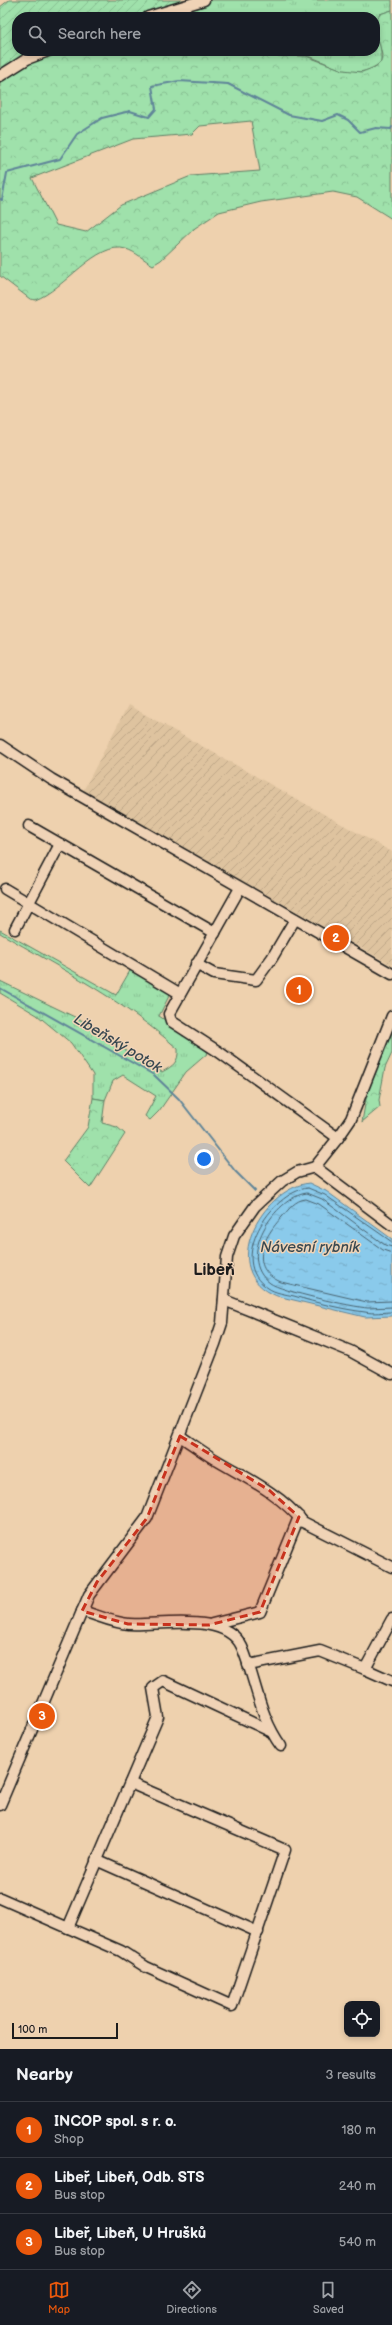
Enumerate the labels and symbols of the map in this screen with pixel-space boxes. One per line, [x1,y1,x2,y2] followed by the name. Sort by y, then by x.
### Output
[323,923,349,953] pin: 2
[286,975,312,1005] pin: 1
[70,1010,166,1078] water label: Libeňský potok
[194,1149,214,1169] your location
[260,1238,360,1257] water label: Návesní rybník
[193,1261,235,1280] district label: Libeň
[29,1701,55,1731] pin: 3
[12,2021,118,2040] scale bar

